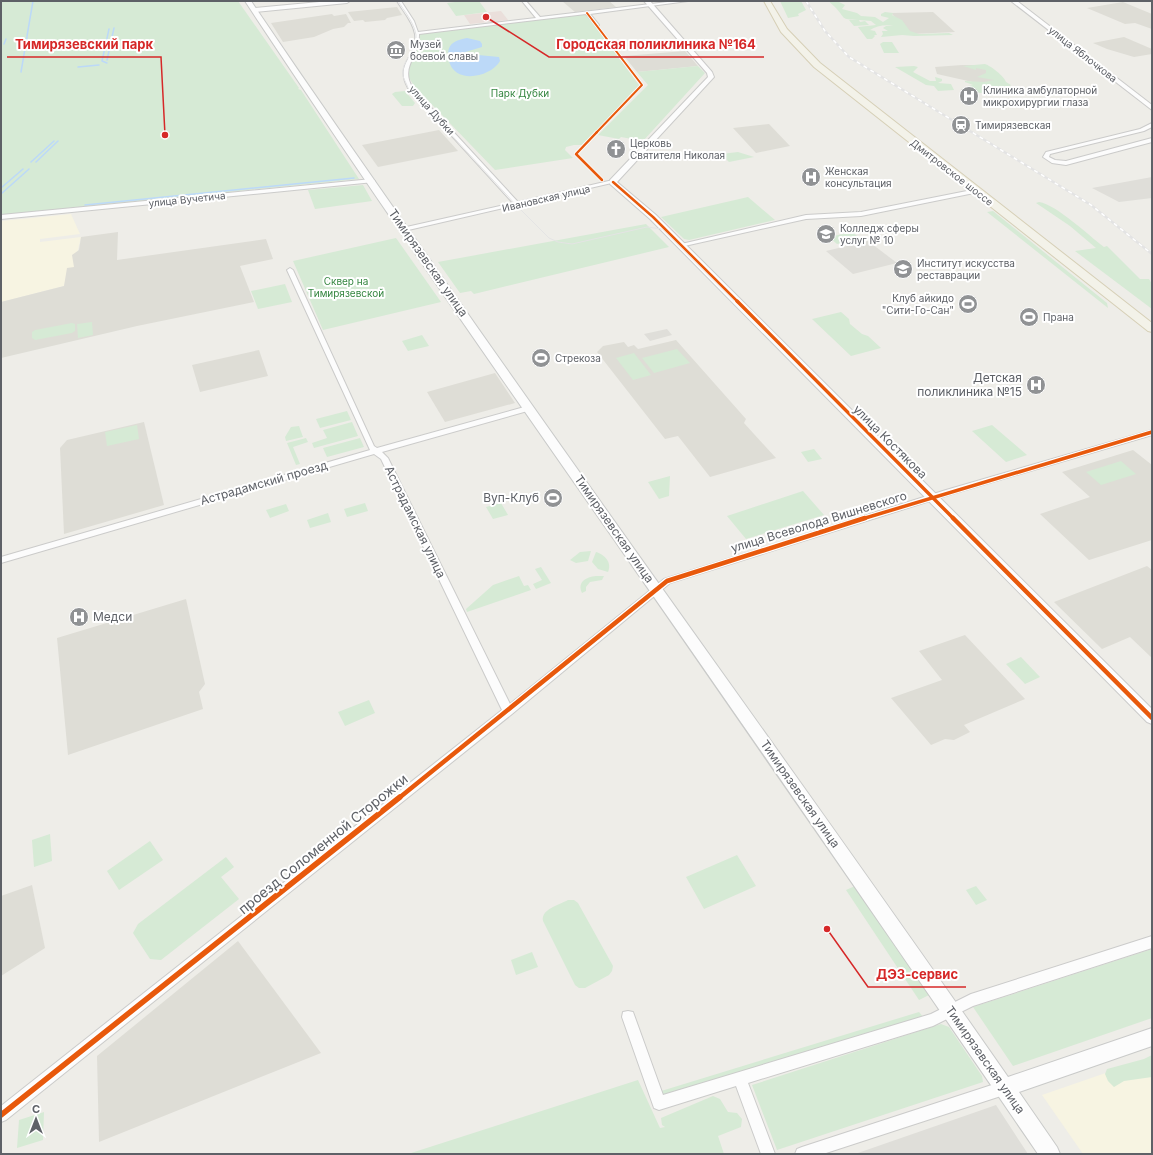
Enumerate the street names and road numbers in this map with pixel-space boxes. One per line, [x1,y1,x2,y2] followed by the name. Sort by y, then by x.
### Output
[1046,24,1120,84] street label: улица Яблочкова
[407,83,457,137] street label: улица Дубки
[908,136,996,208] street label: Дмитровское шоссе
[501,182,591,214] street label: Ивановская улица
[148,189,226,209] street label: улица Вучетича
[385,206,471,320] street label: Тимирязевская улица
[850,402,930,482] street label: улица Костякова
[199,457,330,508] street label: Астрадамский проезд
[382,463,449,580] street label: Астрадамская улица
[571,472,657,586] street label: Тимирязевская улица
[729,488,909,555] street label: улица Всеволода Вишневского
[757,737,843,851] street label: Тимирязевская улица
[235,770,411,917] street label: проезд Соломенной Сторожки
[942,1003,1028,1117] street label: Тимирязевская улица

